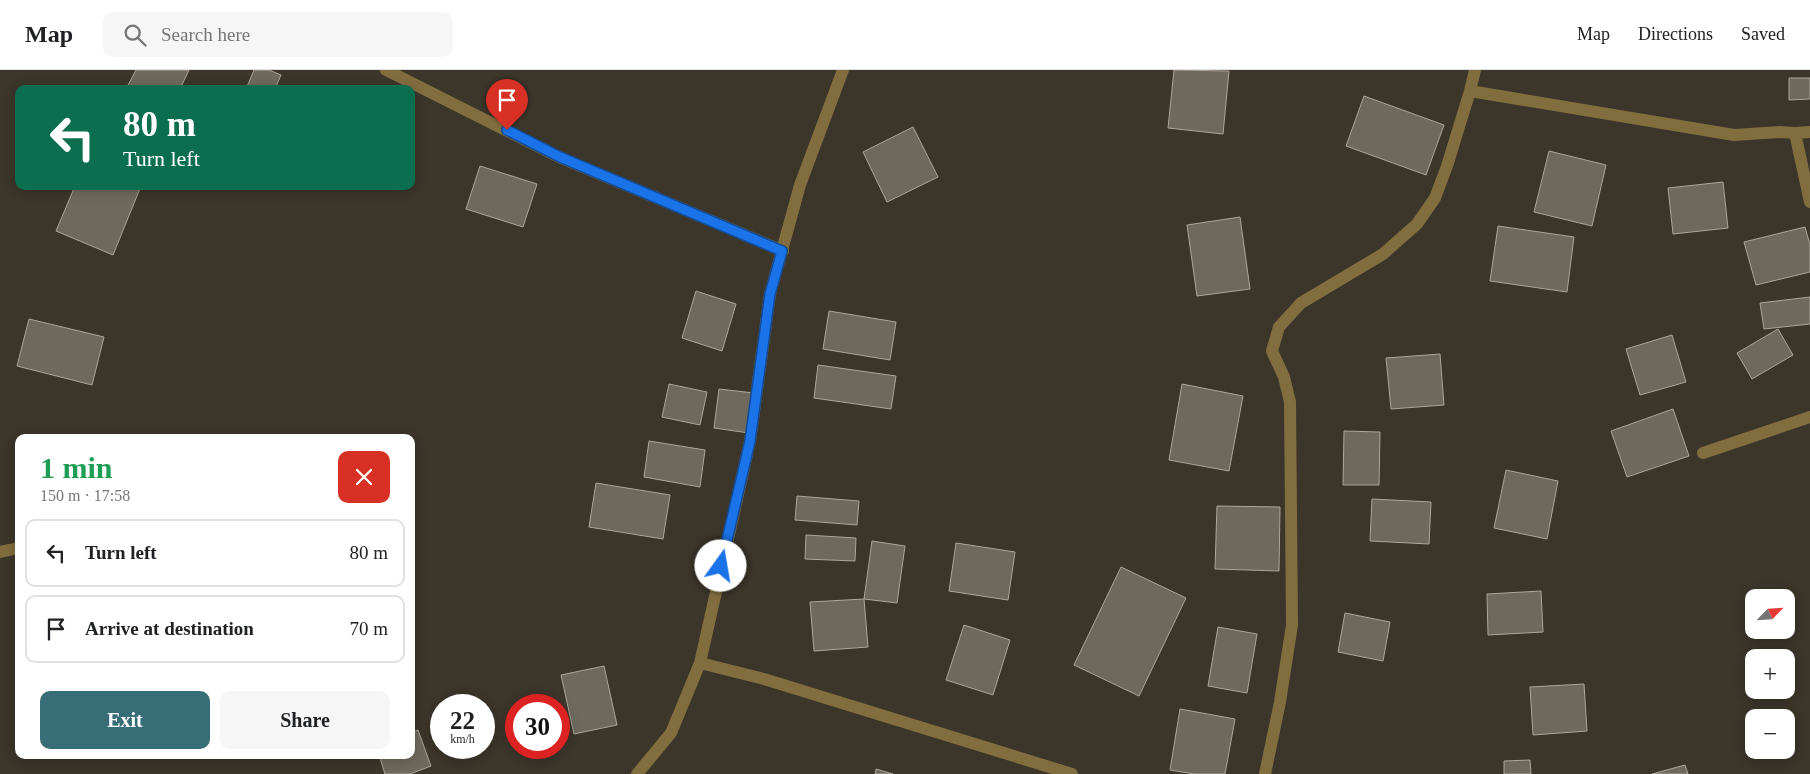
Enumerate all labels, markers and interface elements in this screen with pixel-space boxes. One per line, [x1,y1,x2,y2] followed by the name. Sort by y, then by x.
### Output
[103,12,453,57] search box
[25,21,73,47] text: Map
[121,21,149,49] icon: search
[161,24,250,45] text: Search here
[1577,24,1610,44] text: Map
[1638,24,1713,44] text: Directions
[1741,24,1785,44] text: Saved
[486,79,528,130] pin
[493,86,521,114] icon: arrive
[40,105,105,170] icon: left
[123,105,196,144] text: 80 m
[123,146,200,171] text: Turn left
[40,451,113,484] text: 1 min
[338,451,390,503] button: close
[40,487,130,504] text: 150 m · 17:58
[42,539,70,567] icon: left
[694,539,746,591] position arrow
[85,542,157,563] text: Turn left
[349,542,388,563] text: 80 m
[1745,589,1795,639] north arrow
[1745,589,1795,759] map controls
[42,615,70,643] icon: arrive
[85,618,254,639] text: Arrive at destination
[349,618,388,639] text: 70 m
[1745,649,1795,699] button: +
[40,691,210,749] button: Exit
[220,691,390,749] button: Share
[505,694,570,759] speed limit sign: 30
[450,707,475,734] text: 22
[1745,709,1795,759] button: −
[450,732,475,746] text: km/h

